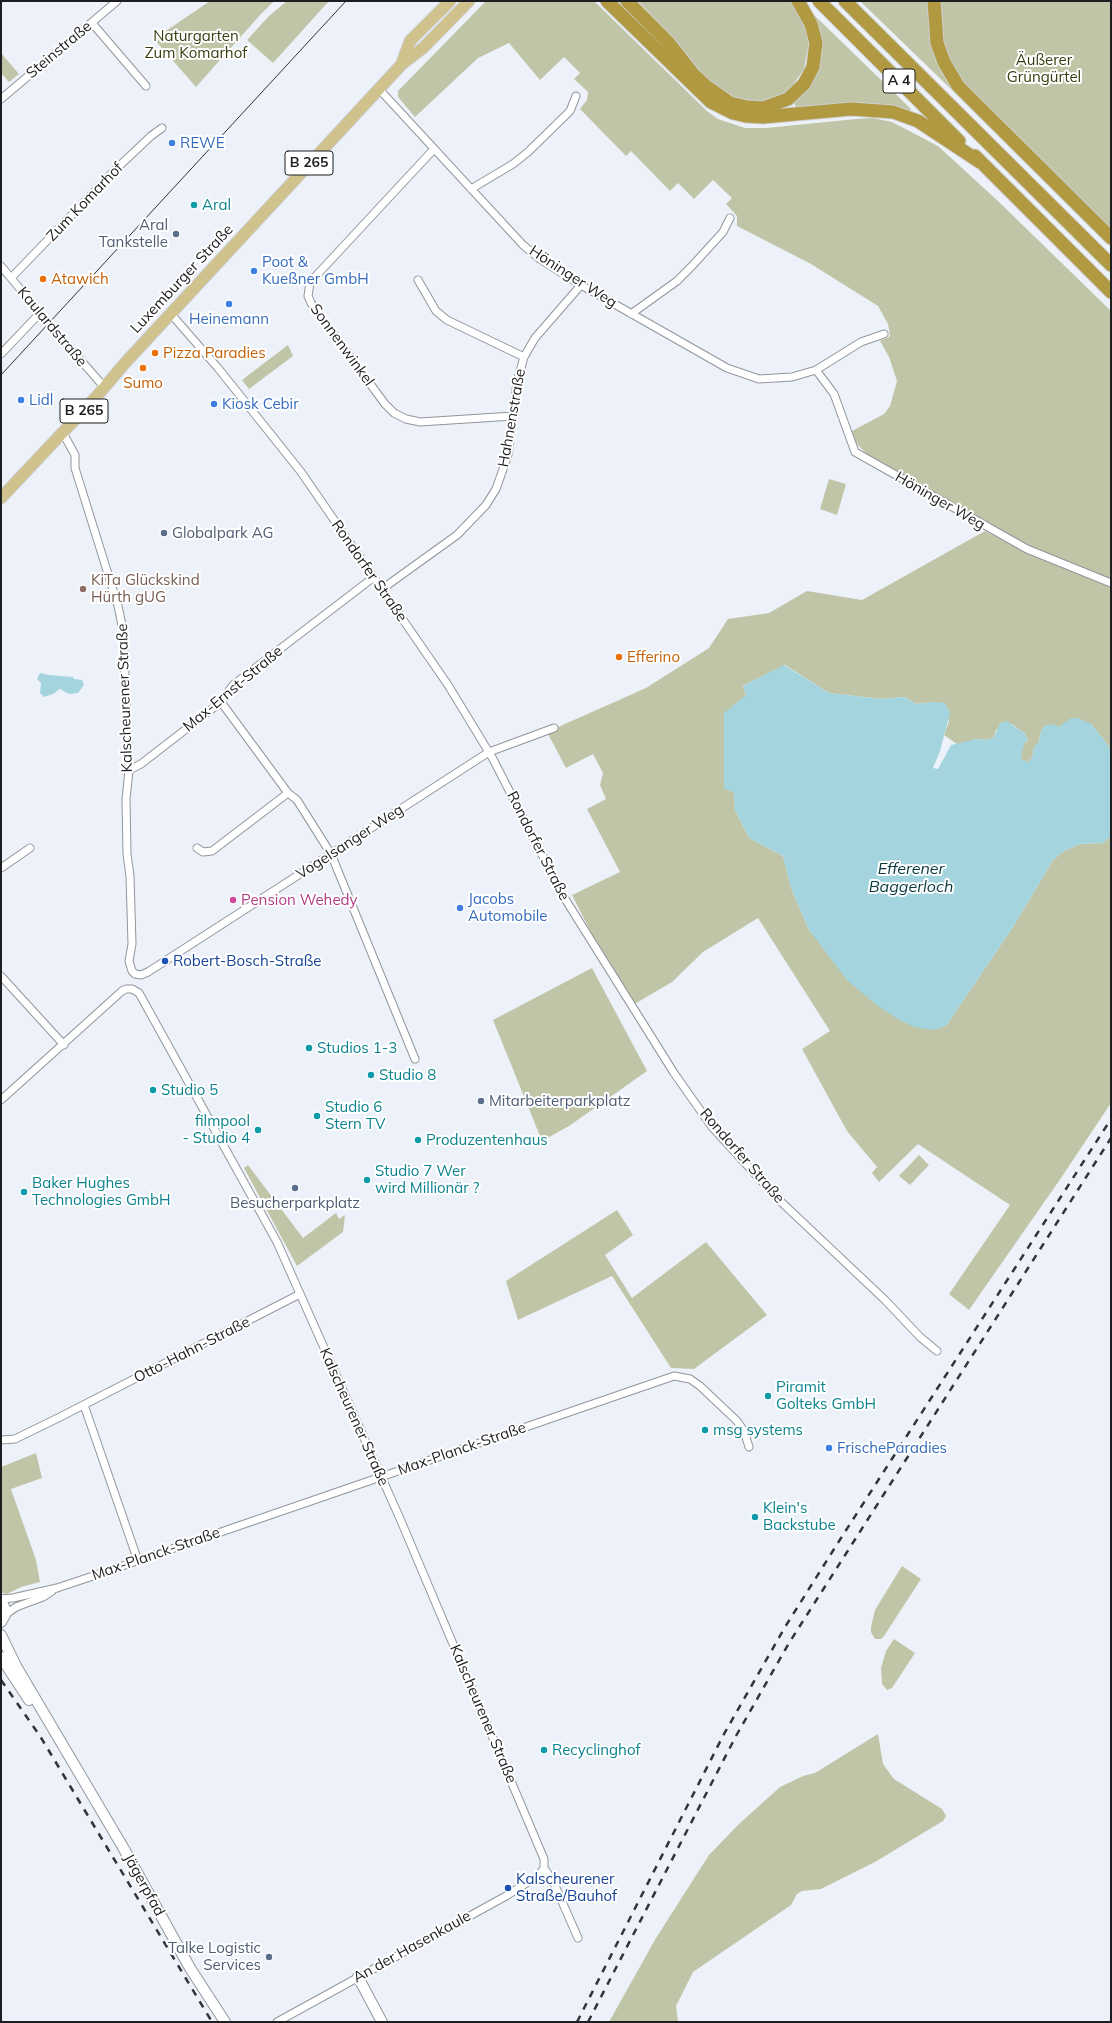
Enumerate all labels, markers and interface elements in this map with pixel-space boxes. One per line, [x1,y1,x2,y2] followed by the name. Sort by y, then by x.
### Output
[23,18,95,82] street label: Steinstraße
[145,27,247,62] park label: Naturgarten Zum Komarhof
[1007,51,1081,86] park label: Äußerer Grüngürtel
[883,69,915,93] road number: A 4
[180,134,225,152] place label: REWE
[167,138,177,148] marker: REWE
[285,151,333,175] road number: B 265
[43,159,127,245] street label: Zum Komarhof
[202,196,231,214] place label: Aral
[189,200,199,210] marker: Aral
[99,216,168,251] place label: Aral Tankstelle
[127,221,237,337] street label: Luxemburger Straße
[171,229,181,239] marker: Aral Tankstelle
[526,242,620,312] street label: Höninger Weg
[262,253,369,288] place label: Poot & Kueßner GmbH
[249,266,259,276] marker: Poot & Kueßner GmbH
[51,270,109,288] place label: Atawich
[38,274,48,284] marker: Atawich
[13,283,91,371] street label: Kaulardstraße
[224,299,234,309] marker: Heinemann
[306,300,378,390] street label: Sonnenwinkel
[189,310,269,328] place label: Heinemann
[163,344,266,362] place label: Pizza Paradies
[150,348,160,358] marker: Pizza Paradies
[138,363,148,373] marker: Sumo
[494,367,530,469] street label: Hahnenstraße
[123,374,163,392] place label: Sumo
[29,391,53,409] place label: Lidl
[16,395,26,405] marker: Lidl
[222,395,299,413] place label: Kiosk Cebir
[60,399,108,423] road number: B 265
[209,399,219,409] marker: Kiosk Cebir
[892,468,988,534] street label: Höninger Weg
[327,517,411,625] street label: Rondorfer Straße
[172,524,274,542] place label: Globalpark AG
[159,528,169,538] marker: Globalpark AG
[91,571,200,606] place label: KiTa Glückskind Hürth gUG
[78,584,88,594] marker: KiTa Glückskind Hürth gUG
[113,623,137,773] street label: Kalscheurener Straße
[180,642,286,736] street label: Max-Ernst-Straße
[627,648,680,666] place label: Efferino
[614,652,624,662] marker: Efferino
[503,788,573,904] street label: Rondorfer Straße
[293,801,407,883] street label: Vogelsanger Weg
[869,859,953,897] water label: Efferener Baggerloch
[468,890,547,925] place label: Jacobs Automobile
[241,891,358,909] place label: Pension Wehedy
[228,895,238,905] marker: Pension Wehedy
[455,903,465,913] marker: Jacobs Automobile
[173,952,321,970] place label: Robert-Bosch-Straße
[160,956,170,966] marker: Robert-Bosch-Straße
[317,1039,397,1057] place label: Studios 1-3
[304,1043,314,1053] marker: Studios 1-3
[379,1066,436,1084] place label: Studio 8
[366,1070,376,1080] marker: Studio 8
[161,1081,218,1099] place label: Studio 5
[148,1085,158,1095] marker: Studio 5
[489,1092,630,1110] place label: Mitarbeiterparkplatz
[476,1096,486,1106] marker: Mitarbeiterparkplatz
[325,1098,386,1133] place label: Studio 6 Stern TV
[696,1105,788,1207] street label: Rondorfer Straße
[312,1111,322,1121] marker: Studio 6 Stern TV
[182,1112,250,1147] place label: filmpool - Studio 4
[253,1125,263,1135] marker: filmpool - Studio 4
[426,1131,548,1149] place label: Produzentenhaus
[413,1135,423,1145] marker: Produzentenhaus
[375,1162,479,1197] place label: Studio 7 Wer wird Millionär ?
[32,1174,171,1209] place label: Baker Hughes Technologies GmbH
[362,1175,372,1185] marker: Studio 7 Wer wird Millionär ?
[290,1183,300,1193] marker: Besucherparkplatz
[19,1187,29,1197] marker: Baker Hughes Technologies GmbH
[230,1194,360,1212] place label: Besucherparkplatz
[131,1313,253,1387] street label: Otto-Hahn-Straße
[315,1345,393,1489] street label: Kalscheurener Straße
[776,1378,876,1413] place label: Piramit Golteks GmbH
[763,1391,773,1401] marker: Piramit Golteks GmbH
[396,1419,528,1479] street label: Max-Planck-Straße
[713,1421,803,1439] place label: msg systems
[700,1425,710,1435] marker: msg systems
[837,1439,947,1457] place label: FrischeParadies
[824,1443,834,1453] marker: FrischeParadies
[763,1499,836,1534] place label: Klein's Backstube
[750,1512,760,1522] marker: Klein's Backstube
[90,1524,222,1584] street label: Max-Planck-Straße
[446,1642,520,1786] street label: Kalscheurener Straße
[552,1741,640,1759] place label: Recyclinghof
[539,1745,549,1755] marker: Recyclinghof
[120,1851,168,1919] street label: Jägerpfad
[516,1870,617,1905] place label: Kalscheurener Straße/Bauhof
[503,1883,513,1893] marker: Kalscheurener Straße/Bauhof
[350,1907,474,1987] street label: An der Hasenkaule
[168,1939,261,1974] place label: Talke Logistic Services
[264,1952,274,1962] marker: Talke Logistic Services

